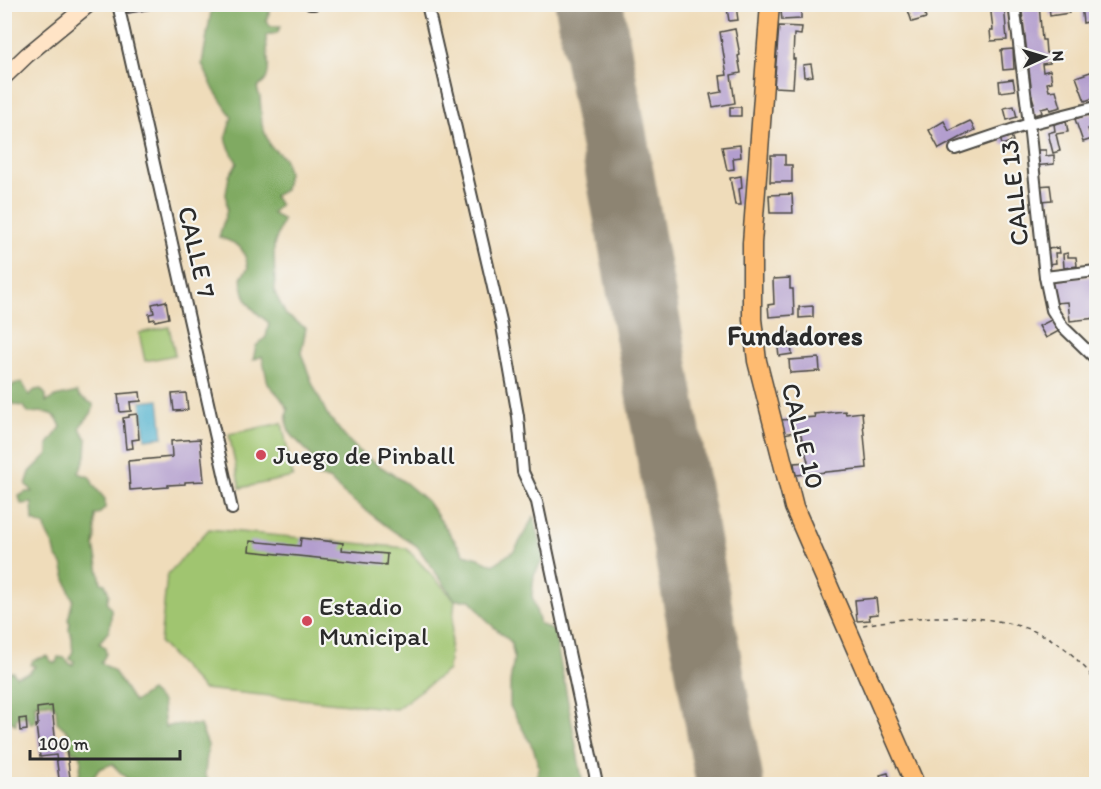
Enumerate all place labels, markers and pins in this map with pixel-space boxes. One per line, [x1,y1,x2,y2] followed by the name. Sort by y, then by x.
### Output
[273,439,455,471] place label: Juego de Pinball
[254,448,268,462] marker: Juego de Pinball
[319,590,428,652] place label: Estadio Municipal
[300,614,314,628] marker: Estadio Municipal

